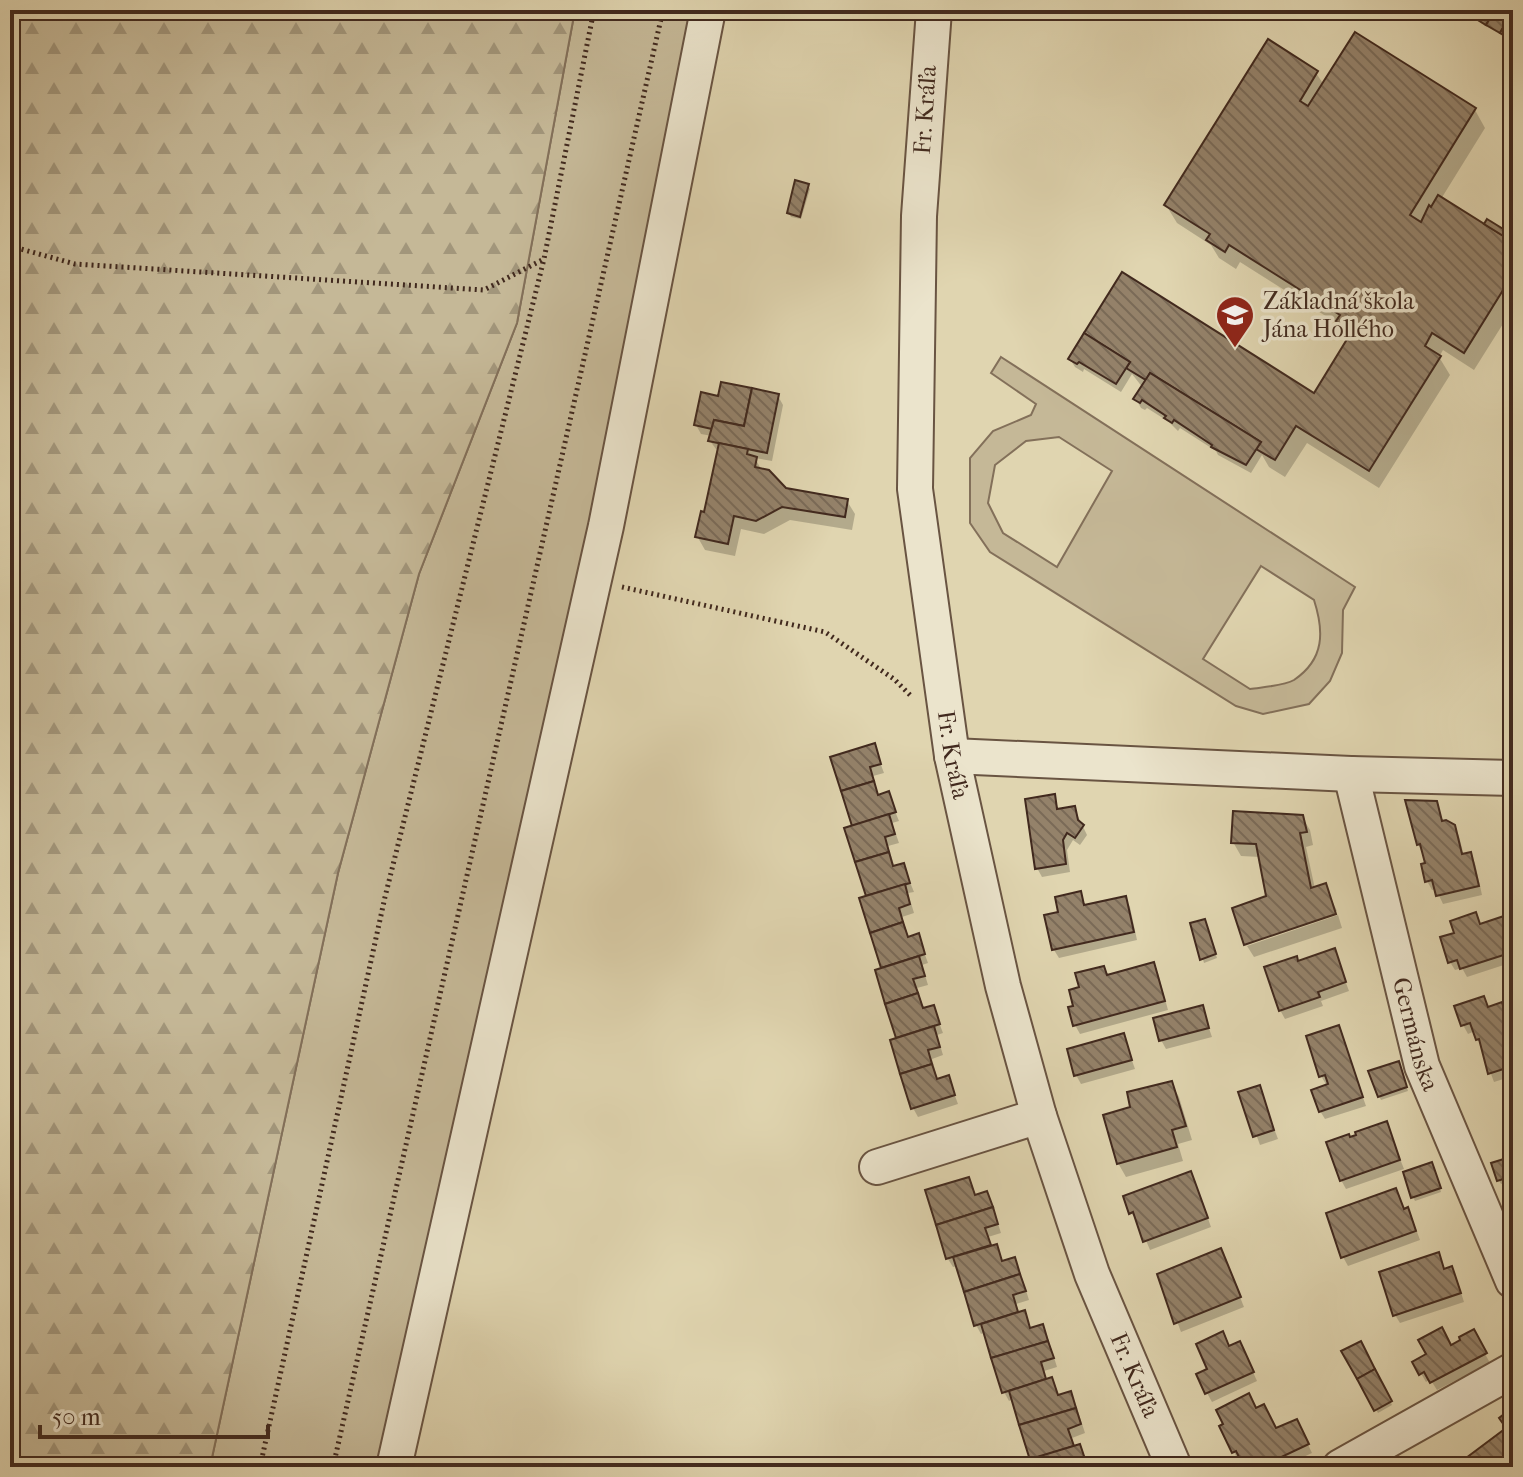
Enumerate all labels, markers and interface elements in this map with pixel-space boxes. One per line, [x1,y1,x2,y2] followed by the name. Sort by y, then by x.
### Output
[908,64,942,156] street label: Fr. Kráľa
[1261,287,1415,343] place label: Základná škola Jána Hollého
[1214,294,1256,349] school or university icon: Základná škola Jána Hollého
[932,709,975,802] street label: Fr. Kráľa
[1387,975,1445,1096] street label: Germánska
[1105,1328,1166,1422] street label: Fr. Kráľa
[40,1389,268,1439] scale bar
[52,1403,101,1431] text: 50 m

